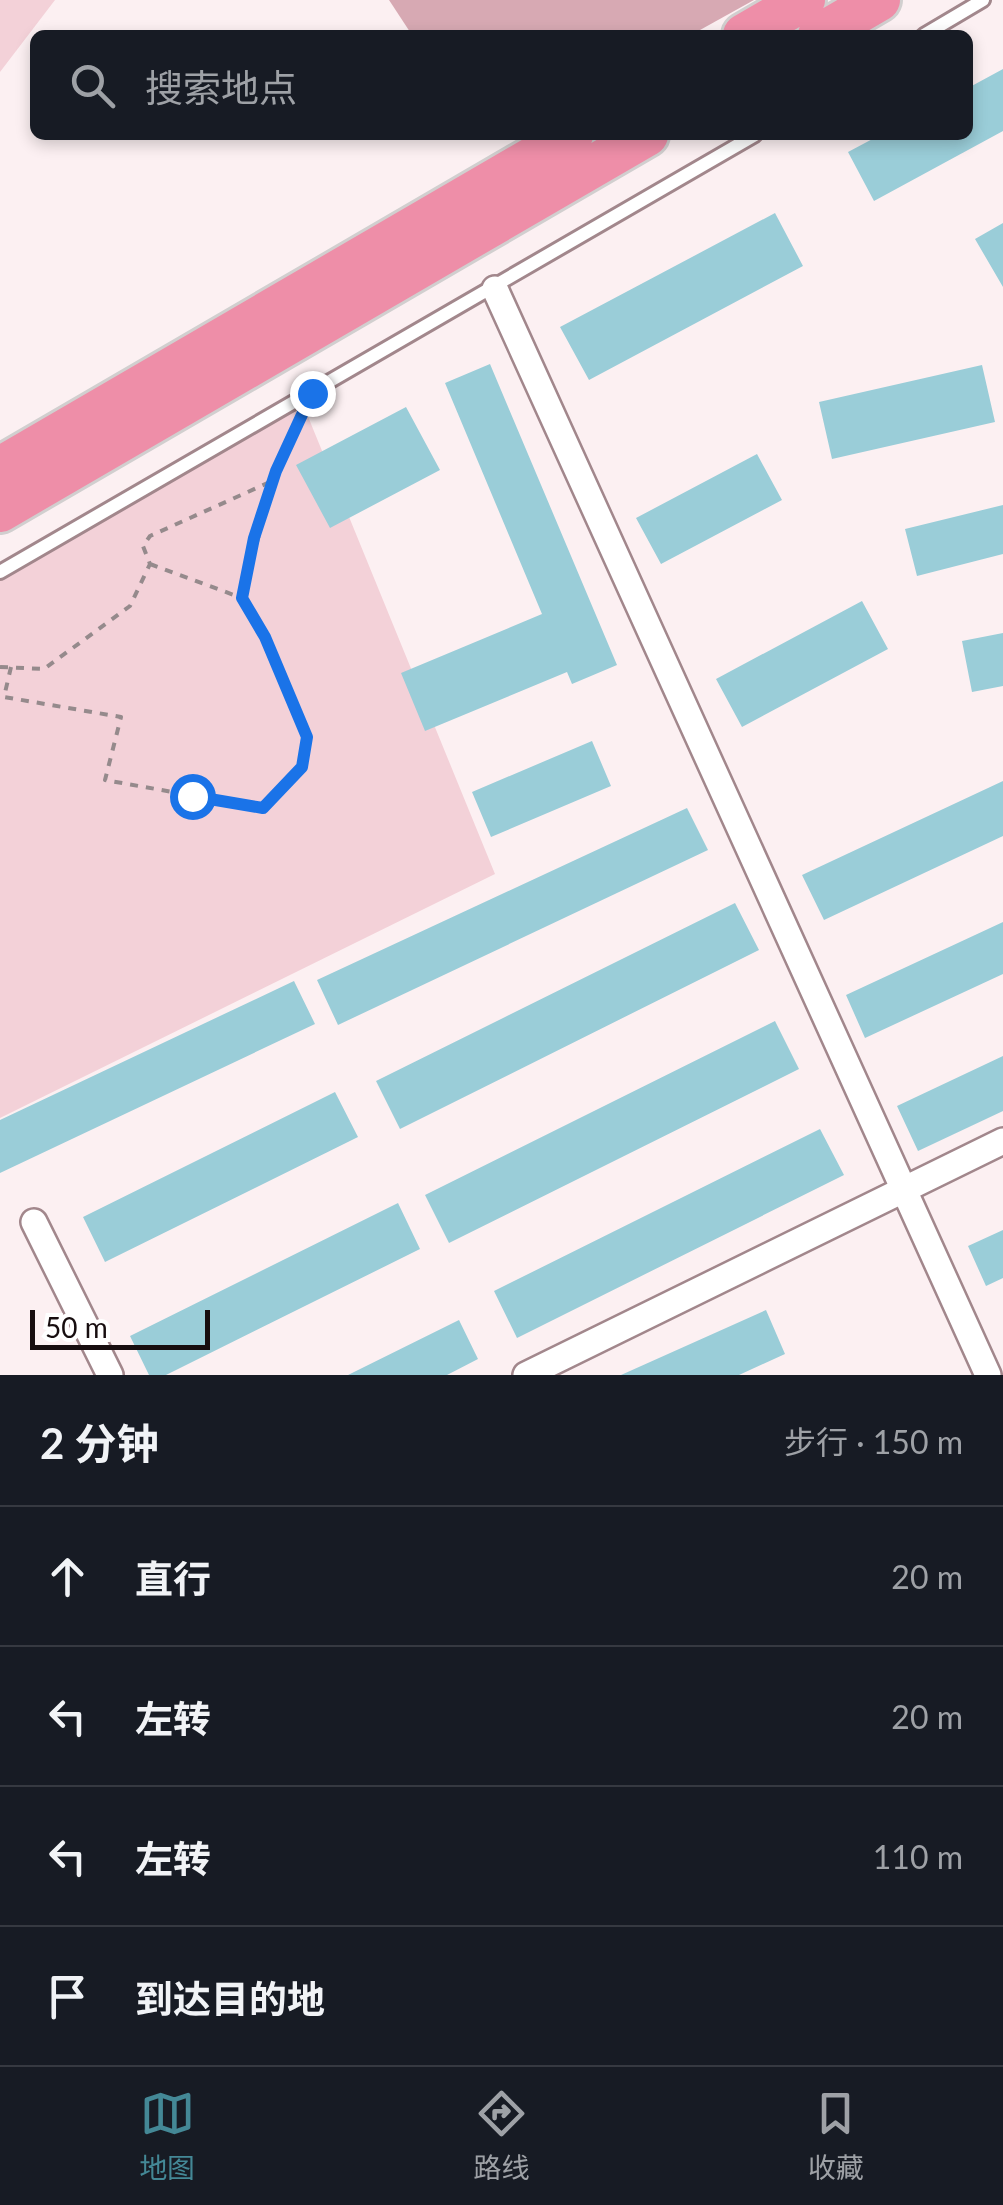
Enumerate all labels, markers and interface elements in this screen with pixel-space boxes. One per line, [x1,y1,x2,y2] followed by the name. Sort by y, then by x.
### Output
[30,30,973,140] search box
[65,58,120,113] icon: search
[145,64,297,110] text: 搜索地点
[290,371,336,417] route end
[170,774,216,820] route start
[30,1305,210,1350] scale bar
[45,1310,108,1344] text: 50 m
[40,1418,159,1468] text: 2 分钟
[784,1422,963,1461] text: 步行 · 150 m
[40,1549,95,1604] icon: ahead
[135,1555,211,1601] text: 直行
[891,1557,963,1596] text: 20 m
[40,1689,95,1744] icon: left
[135,1695,211,1741] text: 左转
[891,1697,963,1736] text: 20 m
[40,1829,95,1884] icon: left
[135,1835,211,1881] text: 左转
[873,1837,963,1876] text: 110 m
[40,1969,95,2024] icon: arrive
[135,1975,325,2021] text: 到达目的地
[139,2086,195,2186] tab: 地图
[473,2086,530,2186] tab: 路线
[808,2086,864,2186] tab: 收藏

